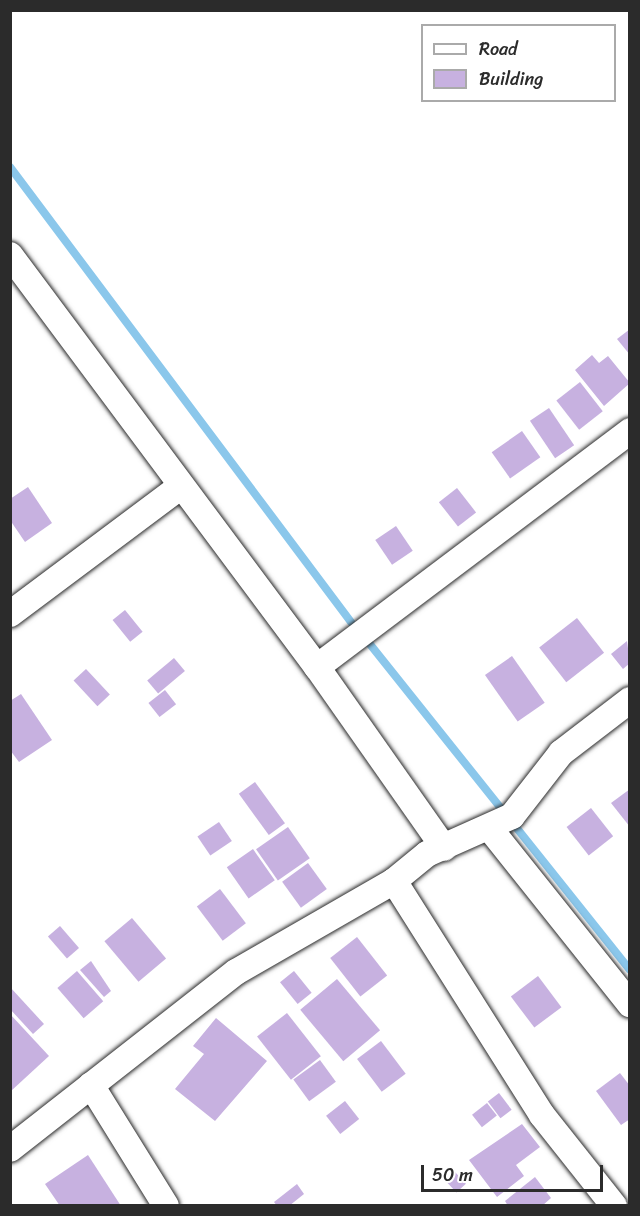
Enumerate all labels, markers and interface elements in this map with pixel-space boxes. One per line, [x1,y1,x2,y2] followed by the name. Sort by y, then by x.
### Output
[421,24,616,102] legend
[479,33,518,65] text: Road
[479,63,543,95] text: Building
[424,1153,606,1191] scale bar
[432,1159,473,1191] text: 50 m

